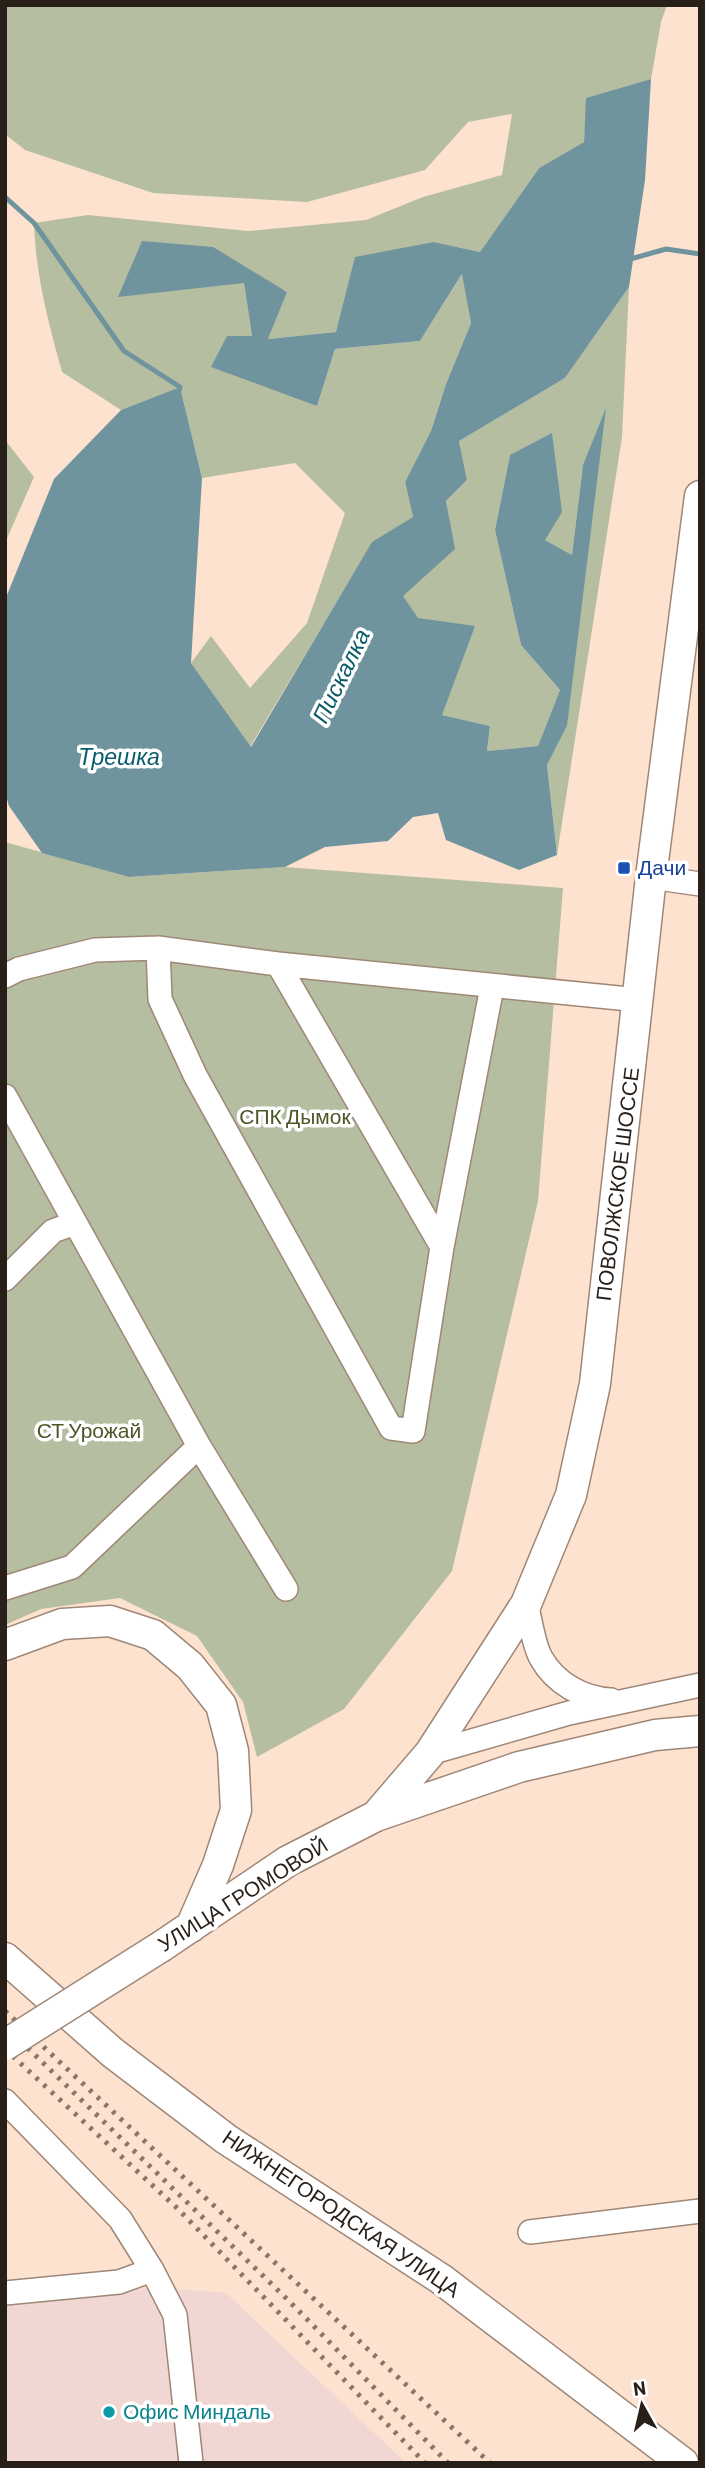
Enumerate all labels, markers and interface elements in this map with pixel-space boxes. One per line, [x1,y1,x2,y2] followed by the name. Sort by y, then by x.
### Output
[305,624,375,727] water label: Пискалка
[78,742,160,770] water label: Трешка
[638,854,686,879] place label: Дачи
[616,860,632,876] marker: Дачи
[590,1065,643,1302] street label: ПОВОЛЖСКОЕ ШОССЕ
[239,1103,351,1128] park label: СПК Дымок
[37,1417,141,1442] park label: СТ Урожай
[153,1831,332,1956] street label: УЛИЦА ГРОМОВОЙ
[218,2124,465,2302] street label: НИЖНЕГОРОДСКАЯ УЛИЦА
[607,2370,677,2440] north arrow
[632,2375,647,2400] text: N
[123,2398,271,2423] place label: Офис Миндаль
[101,2404,117,2420] marker: Офис Миндаль

